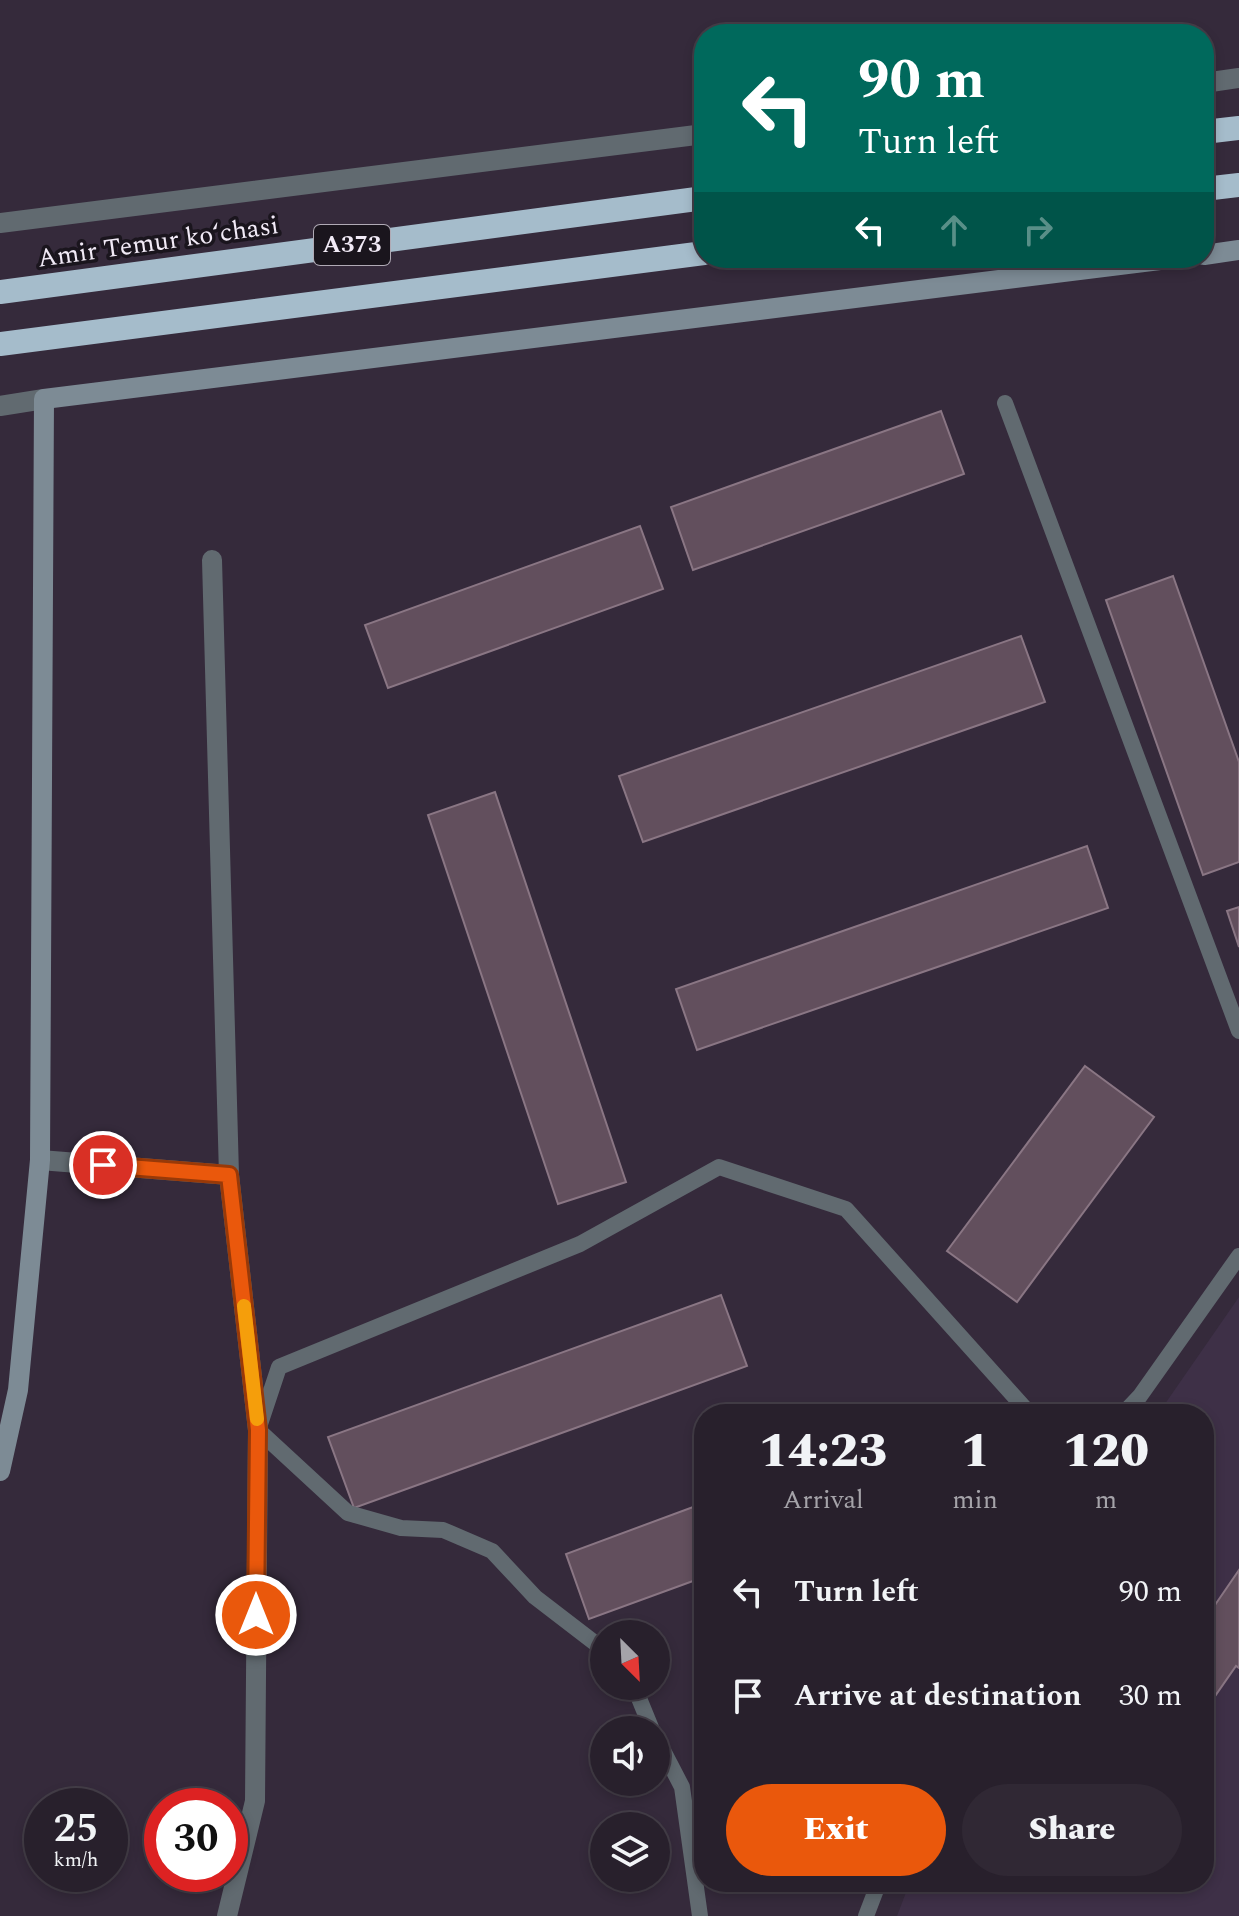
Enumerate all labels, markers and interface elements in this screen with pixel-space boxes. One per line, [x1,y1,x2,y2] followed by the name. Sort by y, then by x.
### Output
[858,38,985,123] text: 90 m
[726,56,830,160] icon: left
[858,115,999,170] text: Turn left
[35,205,281,279] street label: Amir Temur koʻchasi
[848,208,892,252] icon: left
[932,208,976,252] icon: ahead
[1016,208,1060,252] icon: right
[314,225,390,265] road number: A373
[69,1131,137,1199] pin
[81,1143,125,1187] icon: arrive
[759,1415,888,1488] text: 14:23
[961,1415,990,1488] text: 1
[1063,1415,1149,1488] text: 120
[783,1480,864,1520] text: Arrival
[952,1480,998,1520] text: min
[1095,1480,1117,1520] text: m
[794,1569,919,1615] text: Turn left
[1119,1569,1182,1615] text: 90 m
[726,1570,770,1614] icon: left
[214,1573,298,1657] position arrow
[590,1620,670,1700] north arrow
[590,1620,670,1892] map controls
[794,1673,1081,1719] text: Arrive at destination
[1119,1673,1182,1719] text: 30 m
[726,1674,770,1718] icon: arrive
[590,1716,670,1796] button: sound
[726,1784,946,1876] button: Exit
[962,1784,1182,1876] button: Share
[144,1788,248,1892] speed limit sign: 30
[54,1799,98,1860] text: 25
[590,1812,670,1892] button: layers
[54,1845,99,1875] text: km/h

